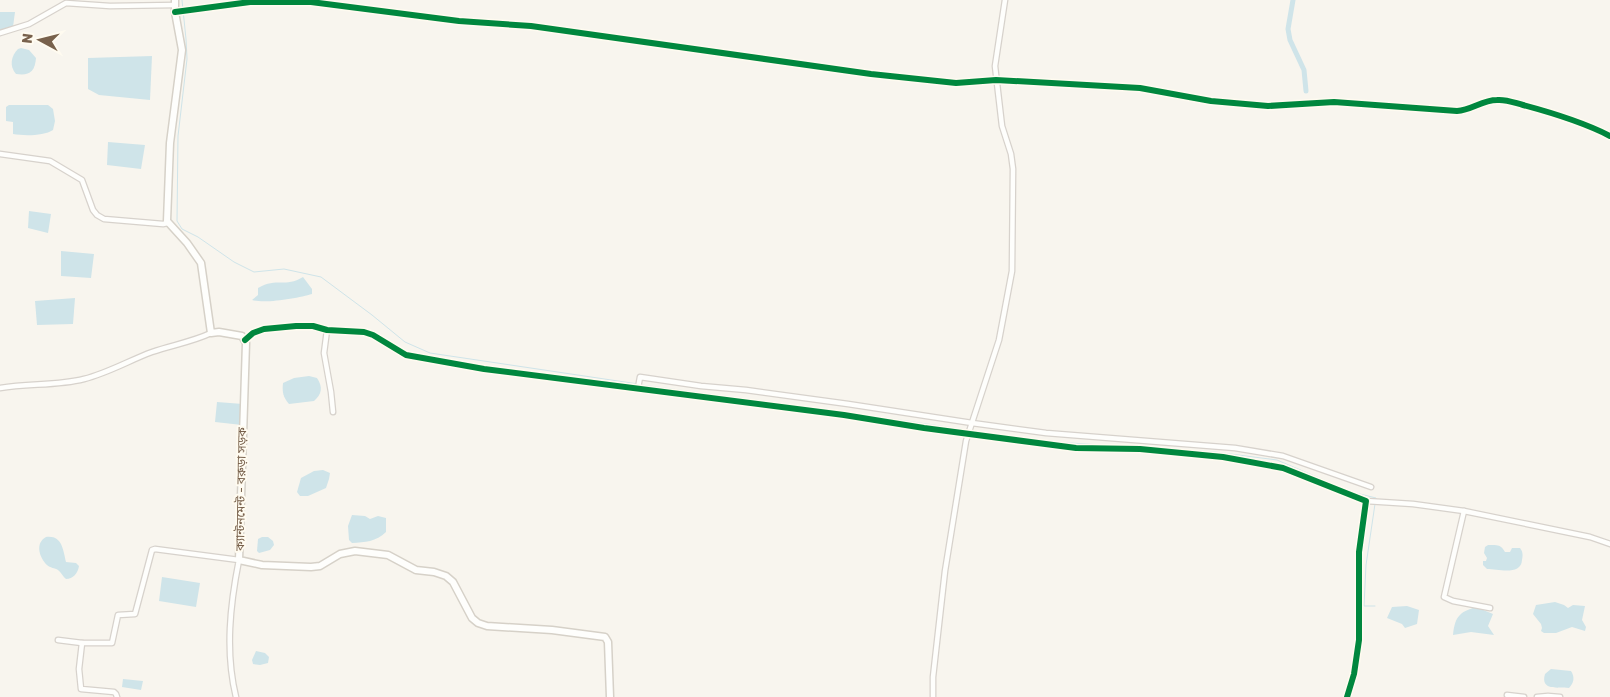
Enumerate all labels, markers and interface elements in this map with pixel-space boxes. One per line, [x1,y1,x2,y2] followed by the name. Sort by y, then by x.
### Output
[15,15,65,65] north arrow
[19,32,37,45] text: N
[232,427,249,552] street label: ক্যান্টনমেন্ট - বরুড়া সড়ক

